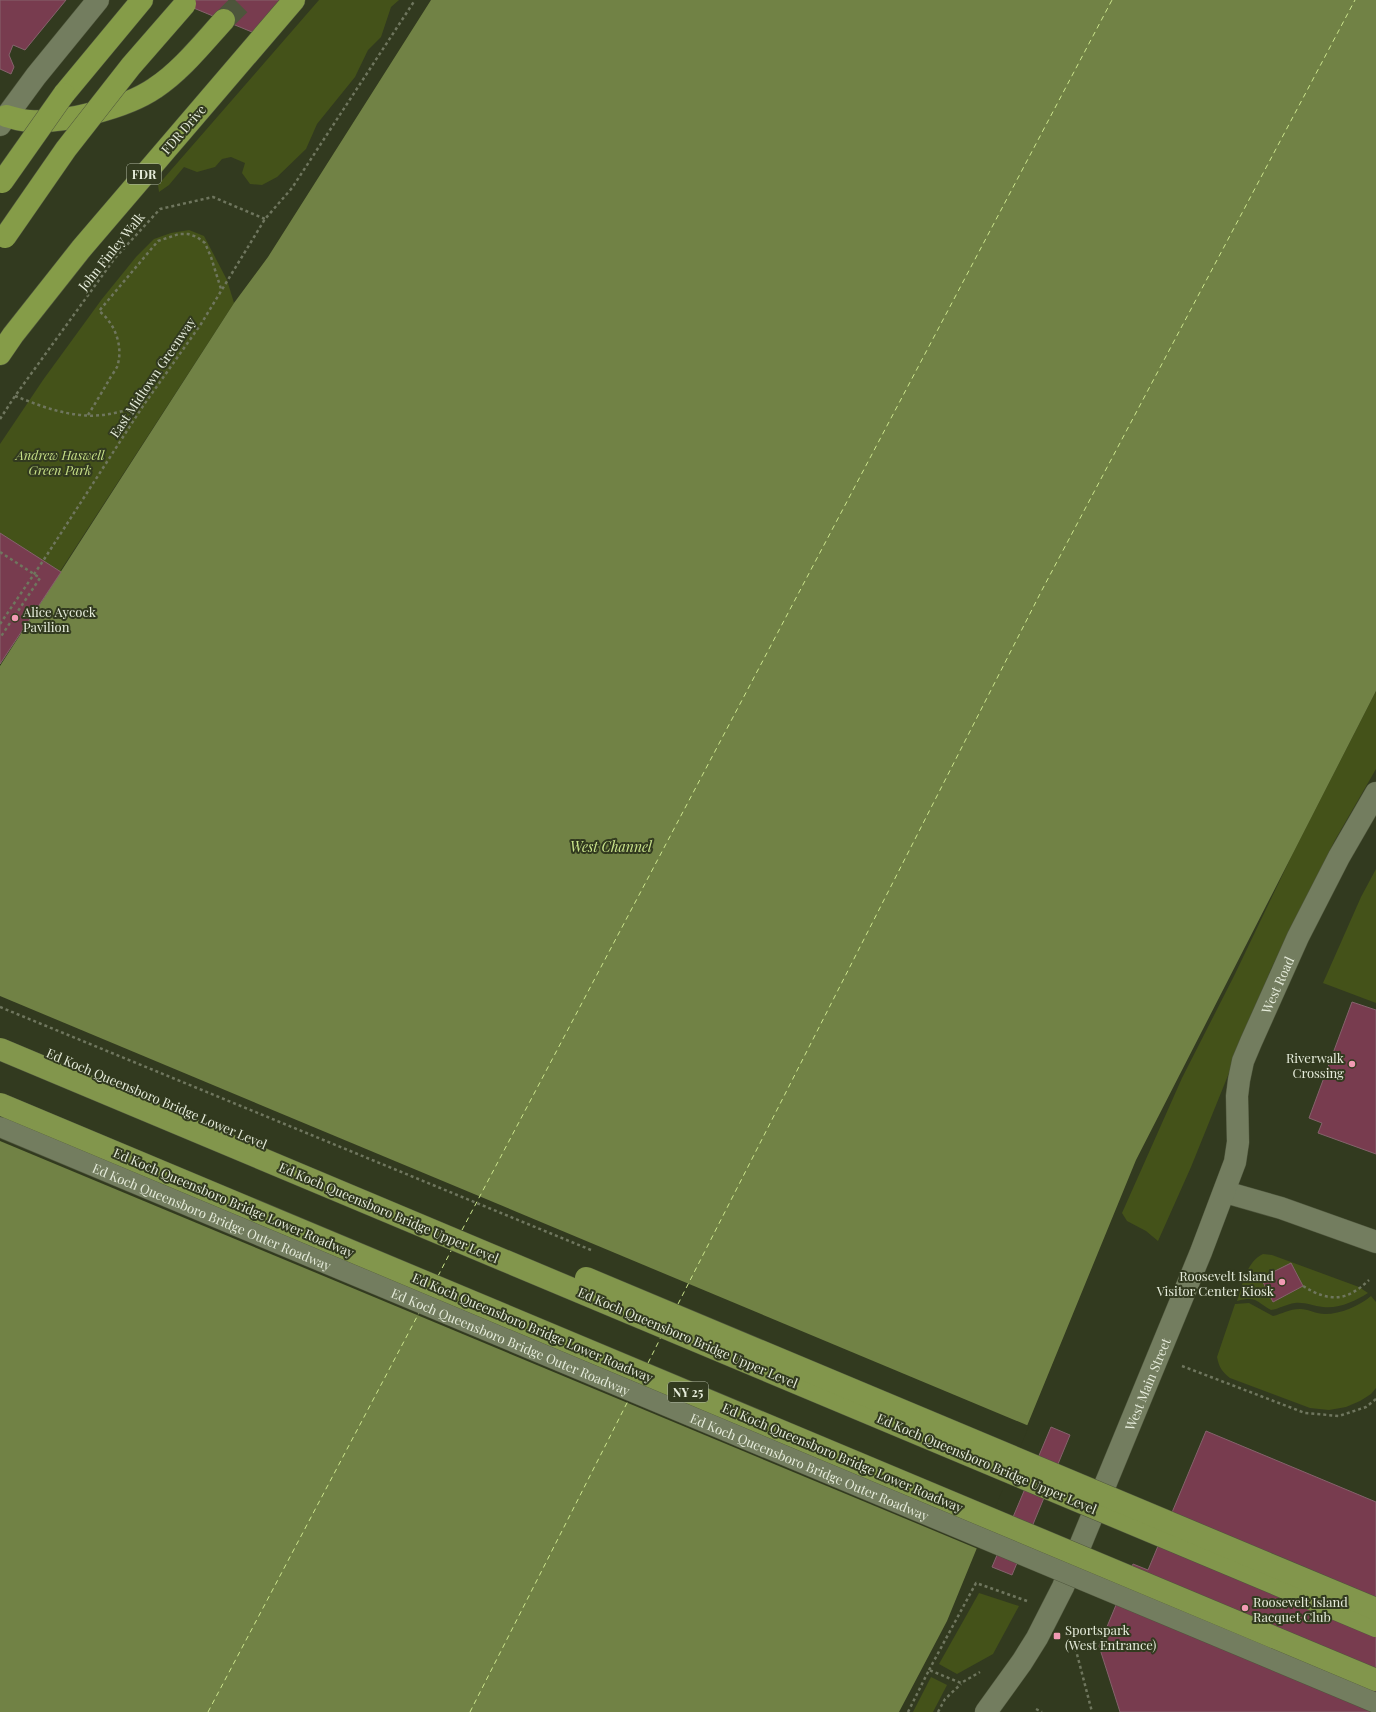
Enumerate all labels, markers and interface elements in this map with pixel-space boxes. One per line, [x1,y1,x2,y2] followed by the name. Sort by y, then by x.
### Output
[157,100,209,157] street label: FDR Drive
[127,164,161,184] road number: FDR
[74,208,148,294] street label: John Finley Walk
[105,313,199,440] street label: East Midtown Greenway
[14,446,106,478] park label: Andrew Haswell Green Park
[22,603,97,635] place label: Alice Aycock Pavilion
[10,613,20,623] marker: Alice Aycock Pavilion
[570,837,653,856] water label: West Channel
[1256,953,1297,1017] street label: West Road
[44,1044,270,1152] street label: Ed Koch Queensboro Bridge Lower Level
[1286,1049,1345,1081] place label: Riverwalk Crossing
[1347,1059,1357,1069] marker: Riverwalk Crossing
[111,1143,357,1261] street label: Ed Koch Queensboro Bridge Lower Roadway
[90,1158,335,1274] street label: Ed Koch Queensboro Bridge Outer Roadway
[276,1158,502,1266] street label: Ed Koch Queensboro Bridge Upper Level
[1156,1267,1275,1299] place label: Roosevelt Island Visitor Center Kiosk
[410,1268,656,1386] street label: Ed Koch Queensboro Bridge Lower Roadway
[1277,1277,1287,1287] marker: Roosevelt Island Visitor Center Kiosk
[389,1283,633,1399] street label: Ed Koch Queensboro Bridge Outer Roadway
[575,1283,801,1391] street label: Ed Koch Queensboro Bridge Upper Level
[1120,1335,1173,1433] street label: West Main Street
[668,1382,708,1402] road number: NY 25
[720,1398,966,1516] street label: Ed Koch Queensboro Bridge Lower Roadway
[688,1409,932,1524] street label: Ed Koch Queensboro Bridge Outer Roadway
[874,1409,1100,1517] street label: Ed Koch Queensboro Bridge Upper Level
[1253,1593,1348,1625] place label: Roosevelt Island Racquet Club
[1240,1603,1250,1613] marker: Roosevelt Island Racquet Club
[1065,1621,1157,1653] place label: Sportspark (West Entrance)
[1052,1631,1062,1641] marker: Sportspark (West Entrance)

